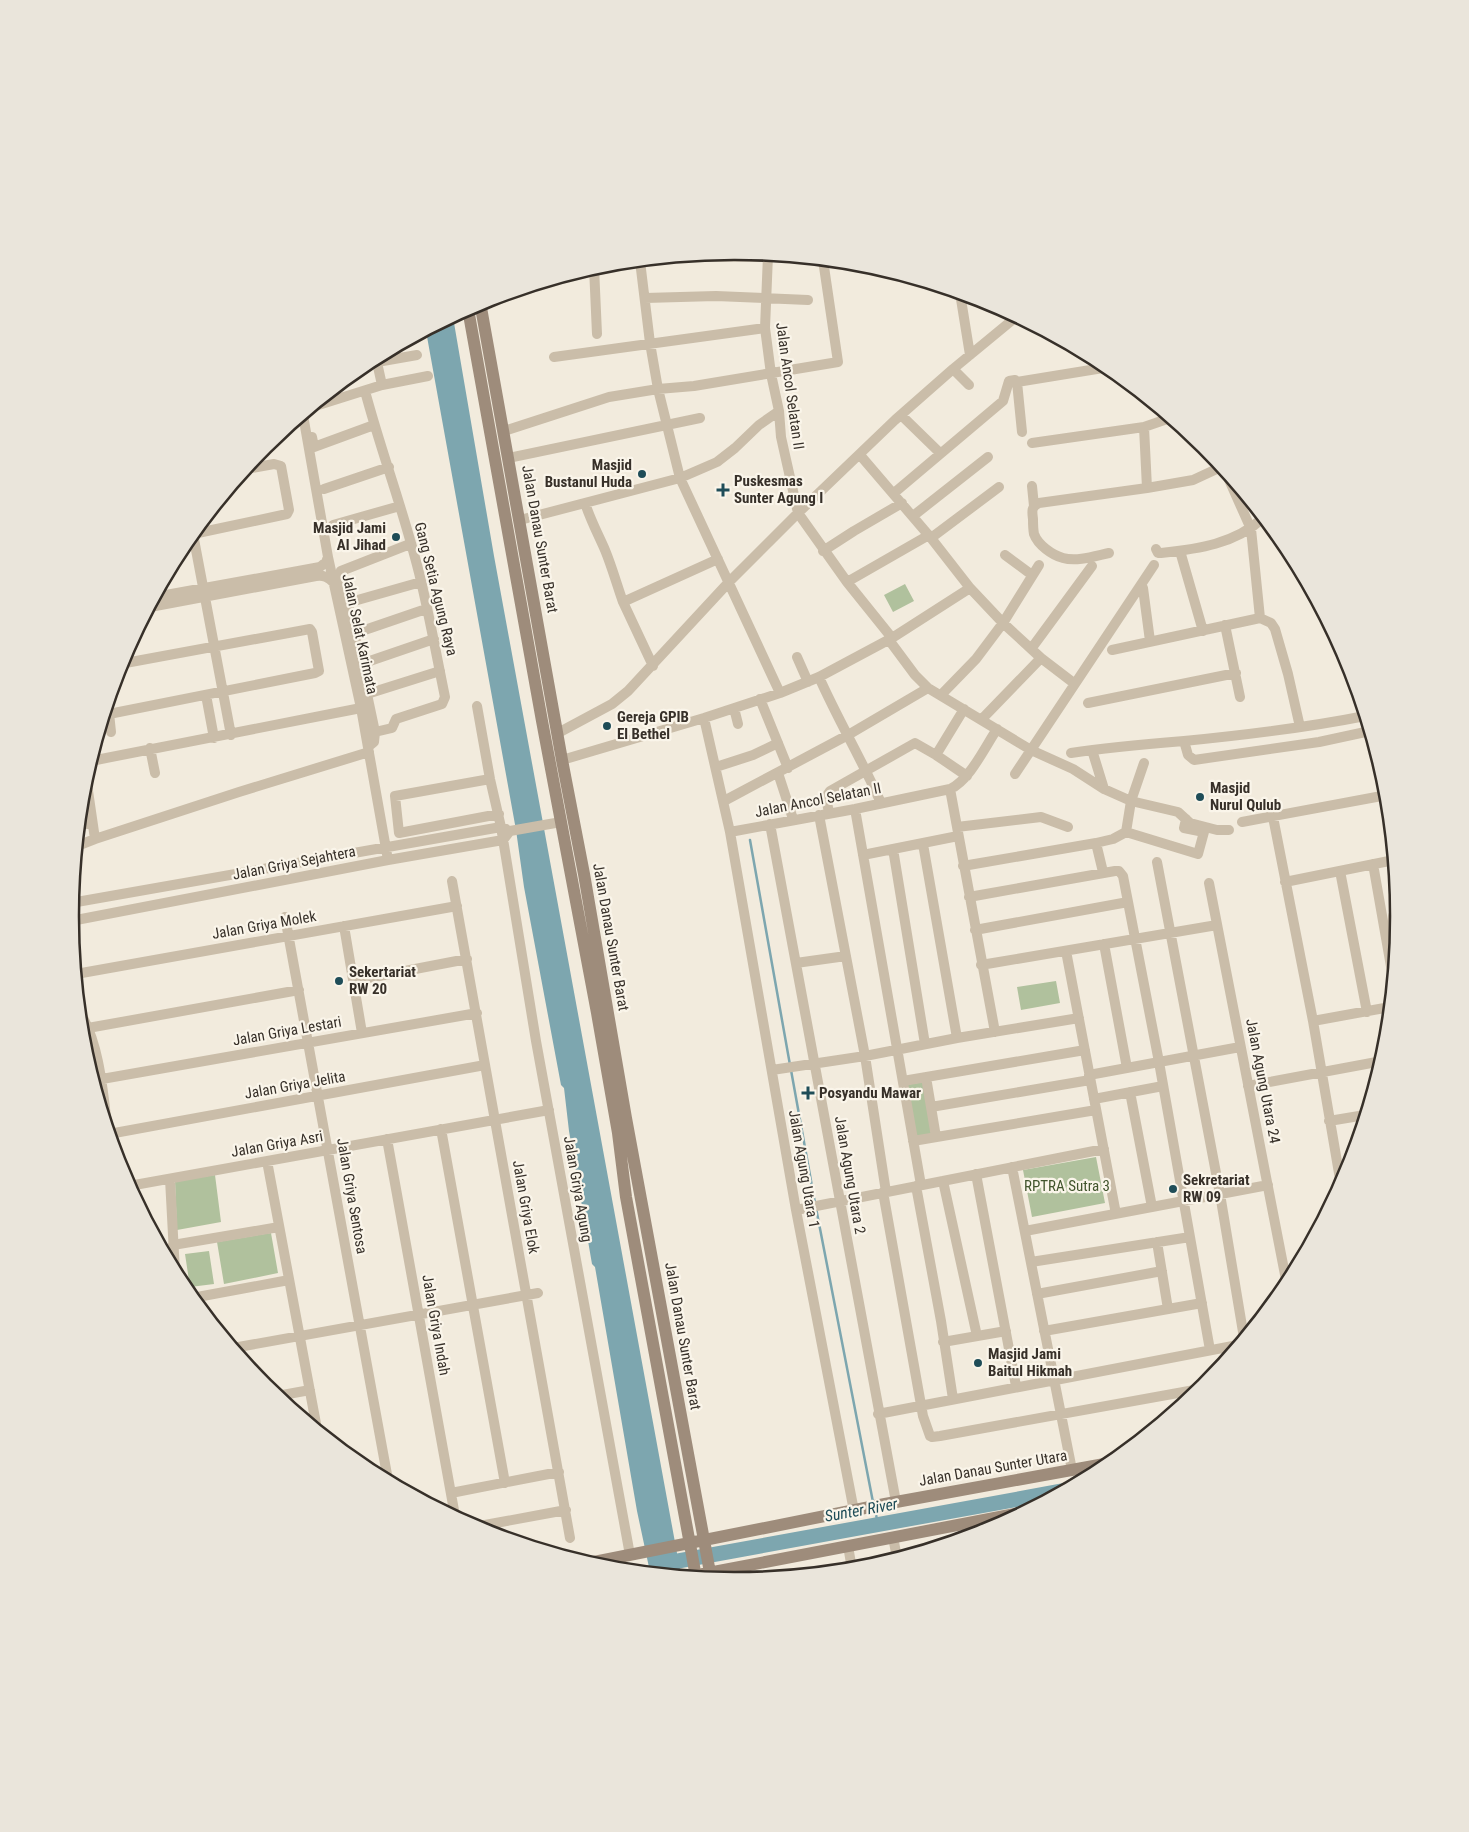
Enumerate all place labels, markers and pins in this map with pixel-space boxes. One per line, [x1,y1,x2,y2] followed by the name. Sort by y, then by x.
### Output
[545,456,632,491] place label: Masjid Bustanul Huda
[636,468,648,480] marker: Masjid Bustanul Huda
[734,472,823,507] place label: Puskesmas Sunter Agung I
[716,483,730,497] marker: Puskesmas Sunter Agung I
[313,519,386,554] place label: Masjid Jami Al Jihad
[390,531,402,543] marker: Masjid Jami Al Jihad
[617,708,689,743] place label: Gereja GPIB El Bethel
[601,720,613,732] marker: Gereja GPIB El Bethel
[1210,779,1281,814] place label: Masjid Nurul Qulub
[1194,791,1206,803] marker: Masjid Nurul Qulub
[349,963,416,998] place label: Sekertariat RW 20
[333,975,345,987] marker: Sekertariat RW 20
[819,1084,921,1102] place label: Posyandu Mawar
[801,1086,815,1100] marker: Posyandu Mawar
[1183,1171,1250,1206] place label: Sekretariat RW 09
[1167,1183,1179,1195] marker: Sekretariat RW 09
[988,1345,1072,1380] place label: Masjid Jami Baitul Hikmah
[972,1357,984,1369] marker: Masjid Jami Baitul Hikmah

